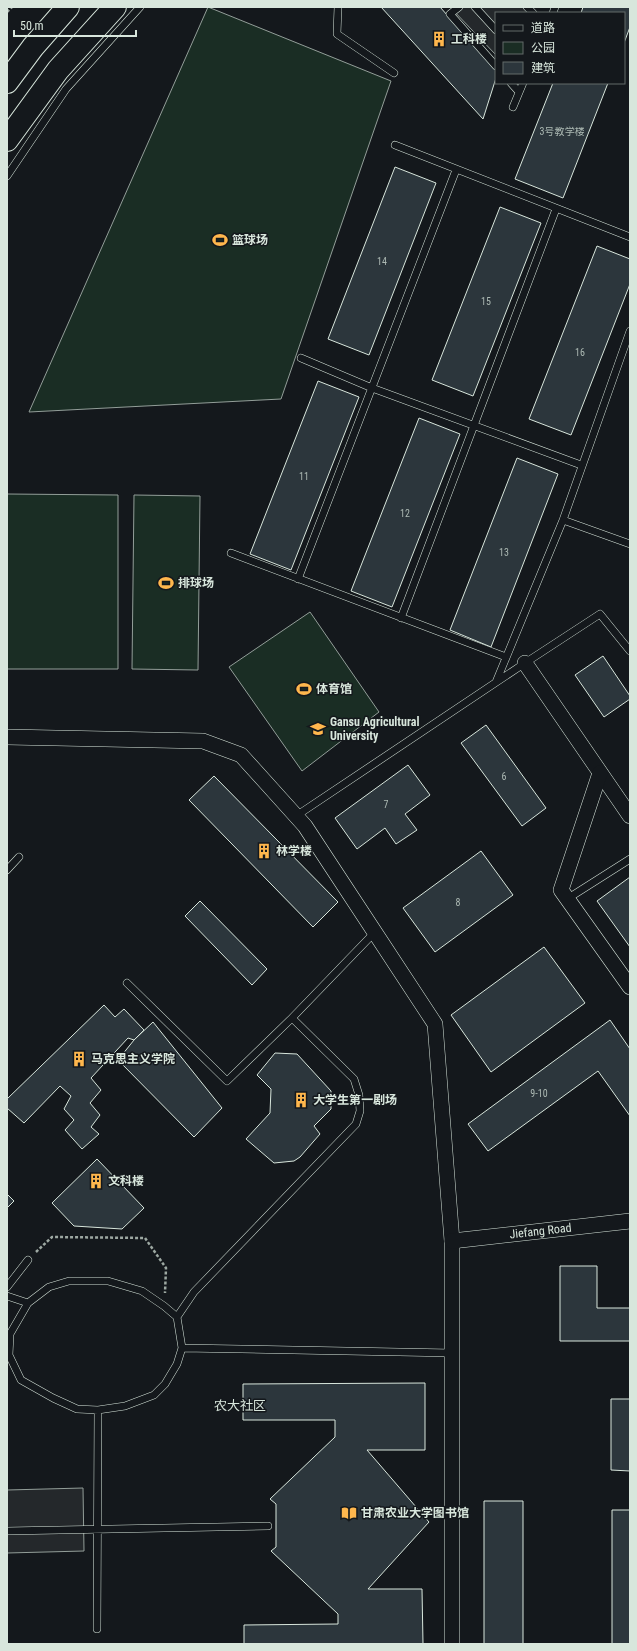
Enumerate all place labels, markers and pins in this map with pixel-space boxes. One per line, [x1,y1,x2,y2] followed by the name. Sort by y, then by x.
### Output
[430,30,448,48] building icon: 工科楼
[451,32,487,46] place label: 工科楼
[211,231,229,249] sports icon: 篮球场
[232,233,268,247] place label: 篮球场
[157,574,175,592] sports icon: 排球场
[178,576,214,590] place label: 排球场
[295,680,313,698] sports icon: 体育馆
[316,682,352,696] place label: 体育馆
[330,715,419,743] place label: Gansu Agricultural University
[309,720,327,738] school or university icon: Gansu Agricultural University
[255,842,273,860] building icon: 林学楼
[276,844,312,858] place label: 林学楼
[70,1050,88,1068] building icon: 马克思主义学院
[91,1052,175,1066] place label: 马克思主义学院
[292,1091,310,1109] building icon: 大学生第一剧场
[313,1093,397,1107] place label: 大学生第一剧场
[87,1172,105,1190] building icon: 文科楼
[108,1174,144,1188] place label: 文科楼
[340,1504,358,1522] library icon: 甘肃农业大学图书馆
[361,1506,469,1520] place label: 甘肃农业大学图书馆

